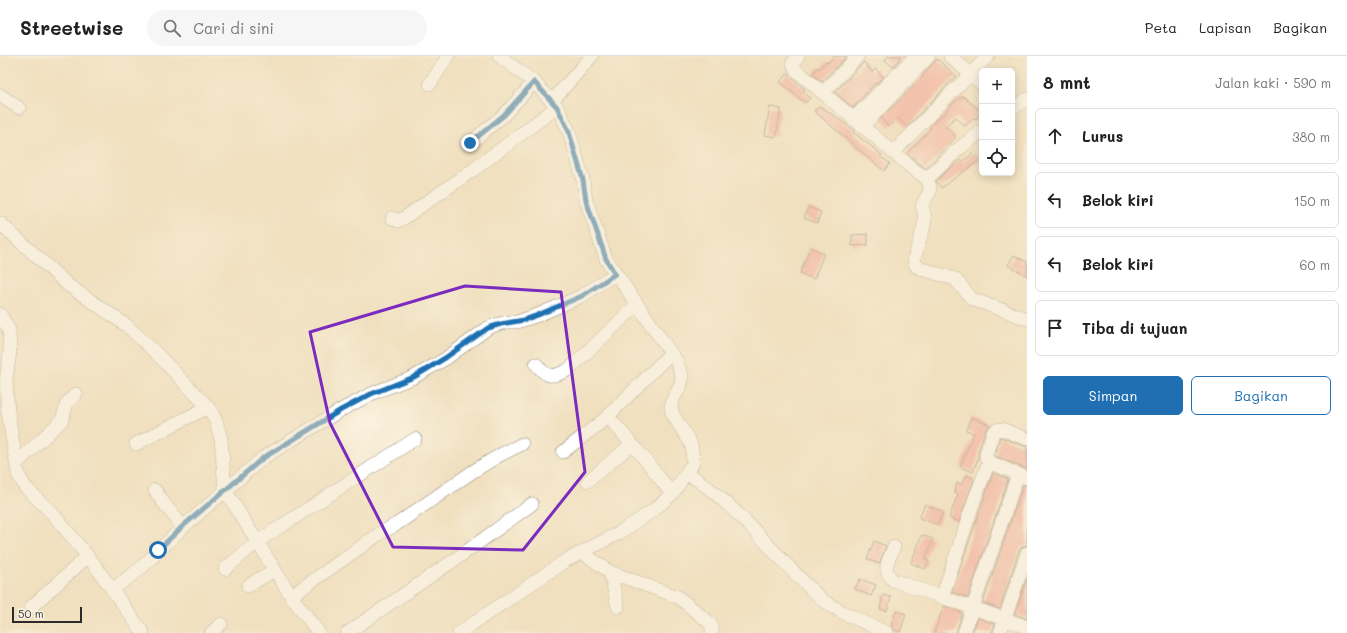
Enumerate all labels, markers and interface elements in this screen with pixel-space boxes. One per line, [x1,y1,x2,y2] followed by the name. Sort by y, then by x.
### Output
[147,10,427,46] search box
[20,15,123,40] text: Streetwise
[161,17,183,39] icon: search
[193,18,274,38] text: Cari di sini
[1145,18,1177,37] text: Peta
[1199,18,1251,37] text: Lapisan
[1273,18,1327,37] text: Bagikan
[979,68,1015,176] map controls
[979,68,1015,104] button: +
[1043,71,1090,93] text: 8 mnt
[1215,74,1331,91] text: Jalan kaki · 590 m
[979,104,1015,140] button: −
[1044,125,1066,147] icon: ahead
[1082,126,1123,146] text: Lurus
[1292,128,1330,145] text: 380 m
[461,134,479,152] route end
[979,140,1015,176] button: locate
[1044,189,1066,211] icon: left
[1082,190,1154,210] text: Belok kiri
[1294,192,1330,209] text: 150 m
[1044,253,1066,275] icon: left
[1082,254,1154,274] text: Belok kiri
[1300,256,1330,273] text: 60 m
[1044,317,1066,339] icon: arrive
[1082,318,1187,338] text: Tiba di tujuan
[1043,376,1183,415] button: Simpan
[1191,376,1331,415] button: Bagikan
[149,541,167,559] route start
[12,605,82,624] scale bar
[18,606,44,621] text: 50 m

